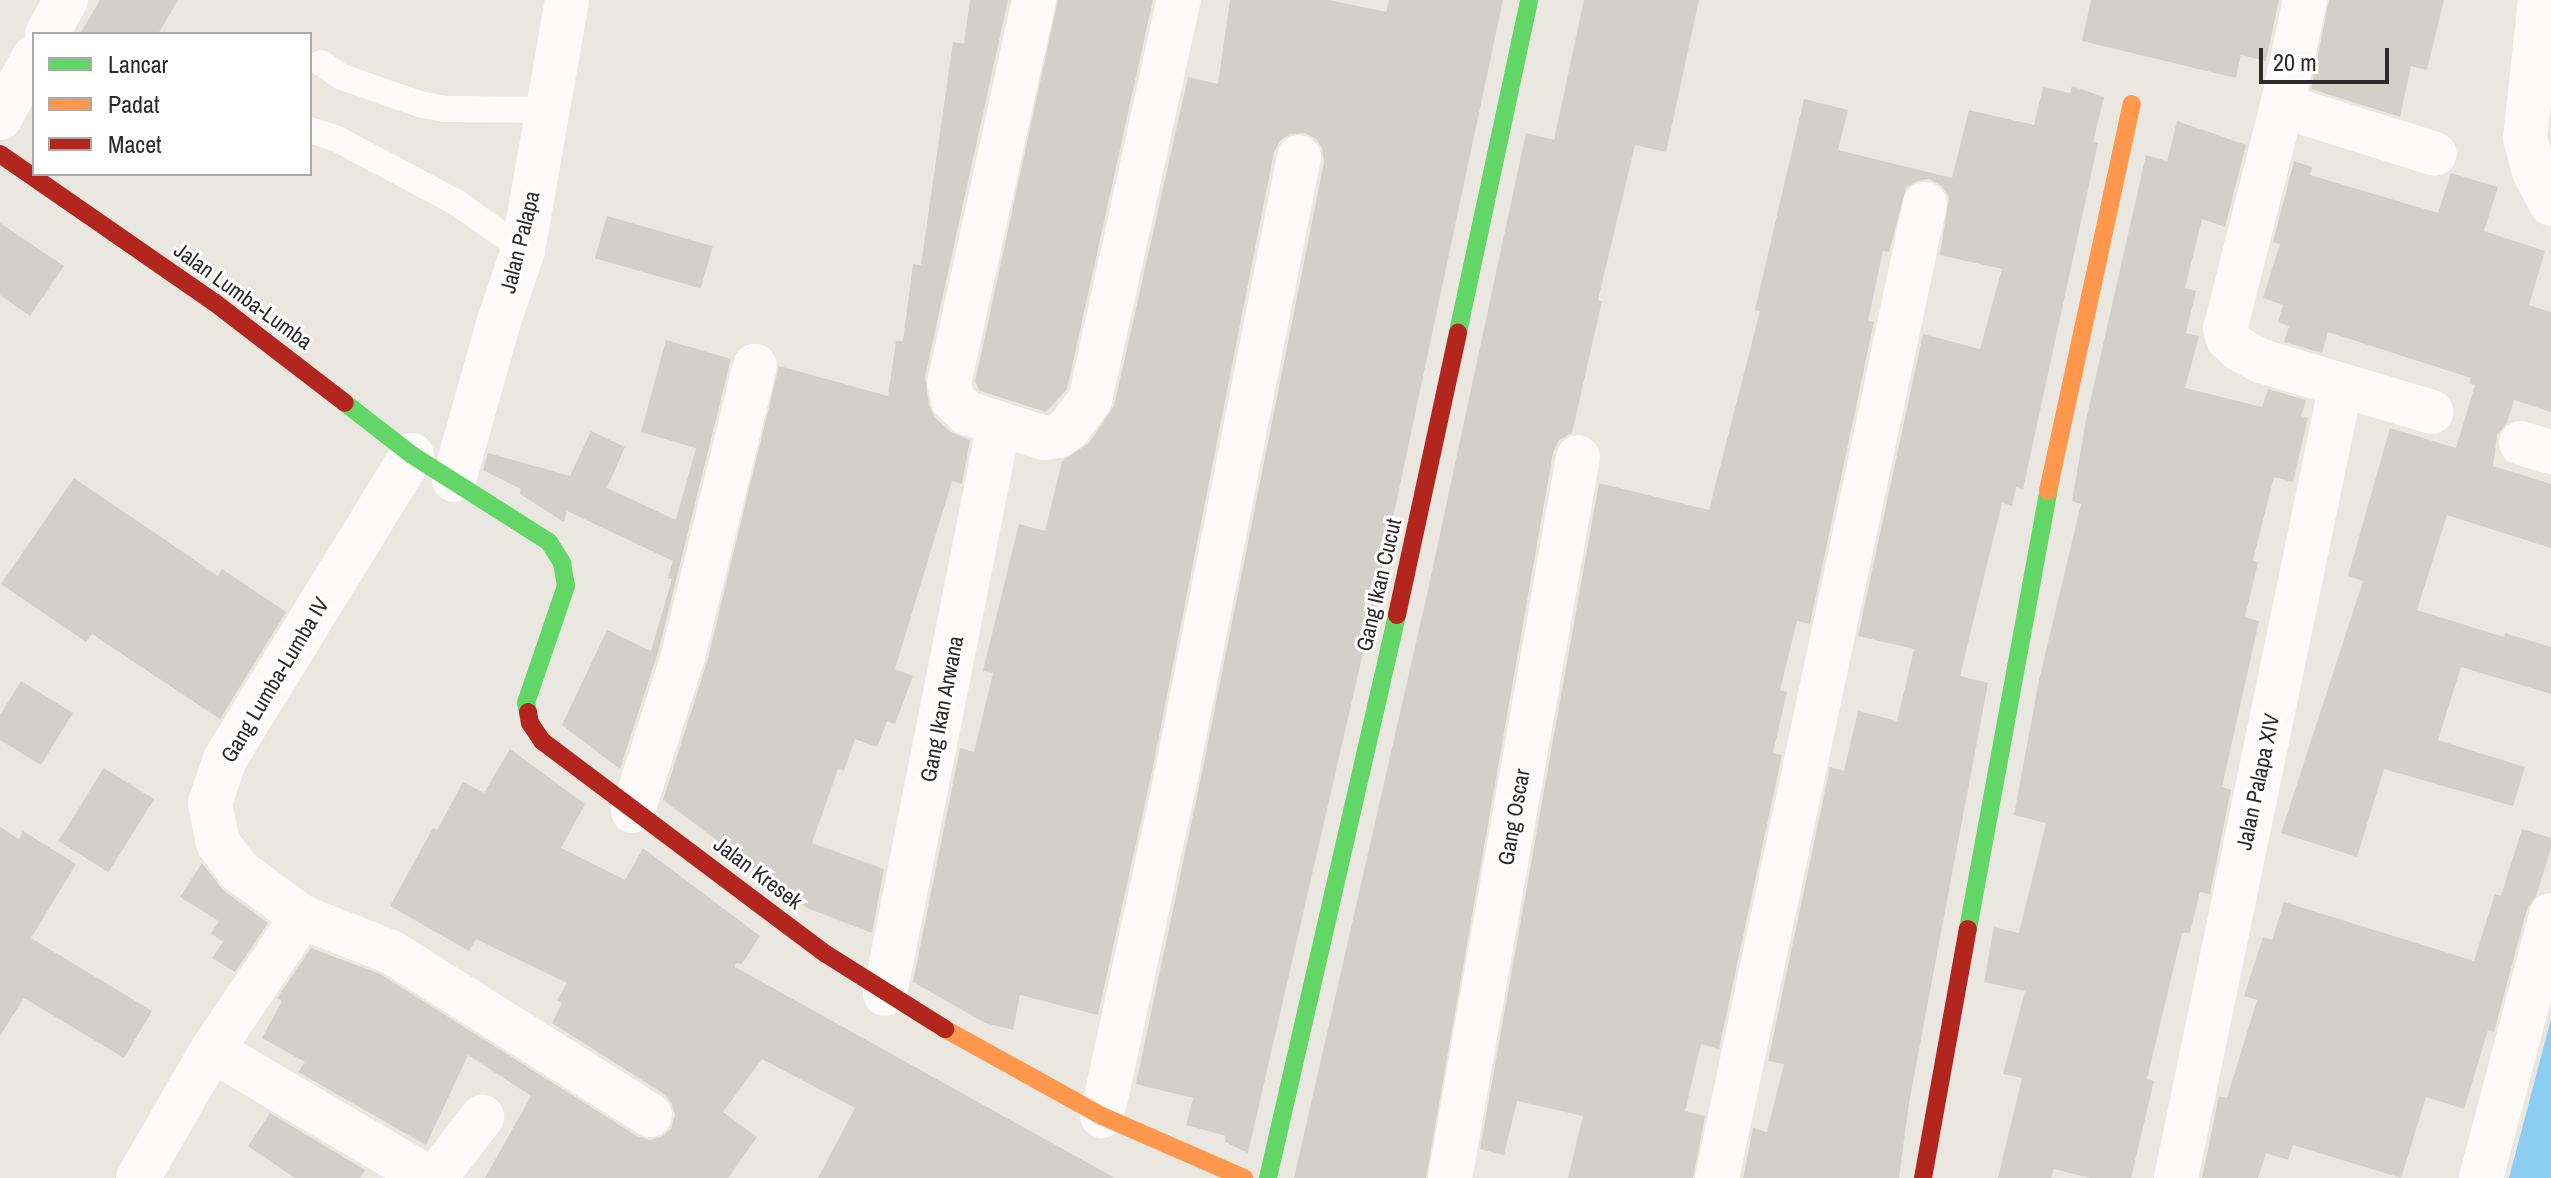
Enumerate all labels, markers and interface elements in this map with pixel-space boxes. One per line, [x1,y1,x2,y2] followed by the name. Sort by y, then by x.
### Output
[32,32,312,176] legend
[2263,32,2393,82] scale bar
[2273,46,2317,78] text: 20 m
[108,48,168,80] text: Lancar
[108,88,159,120] text: Padat
[108,128,162,160] text: Macet
[495,188,545,296] street label: Jalan Palapa
[169,237,317,355] street label: Jalan Lumba-Lumba
[1351,516,1407,654] street label: Gang Ikan Cucut
[215,593,335,767] street label: Gang Lumba-Lumba IV
[915,633,969,785] street label: Gang Ikan Arwana
[2231,712,2285,852] street label: Jalan Palapa XIV
[1493,767,1535,867] street label: Gang Oscar
[708,831,808,915] street label: Jalan Kresek

